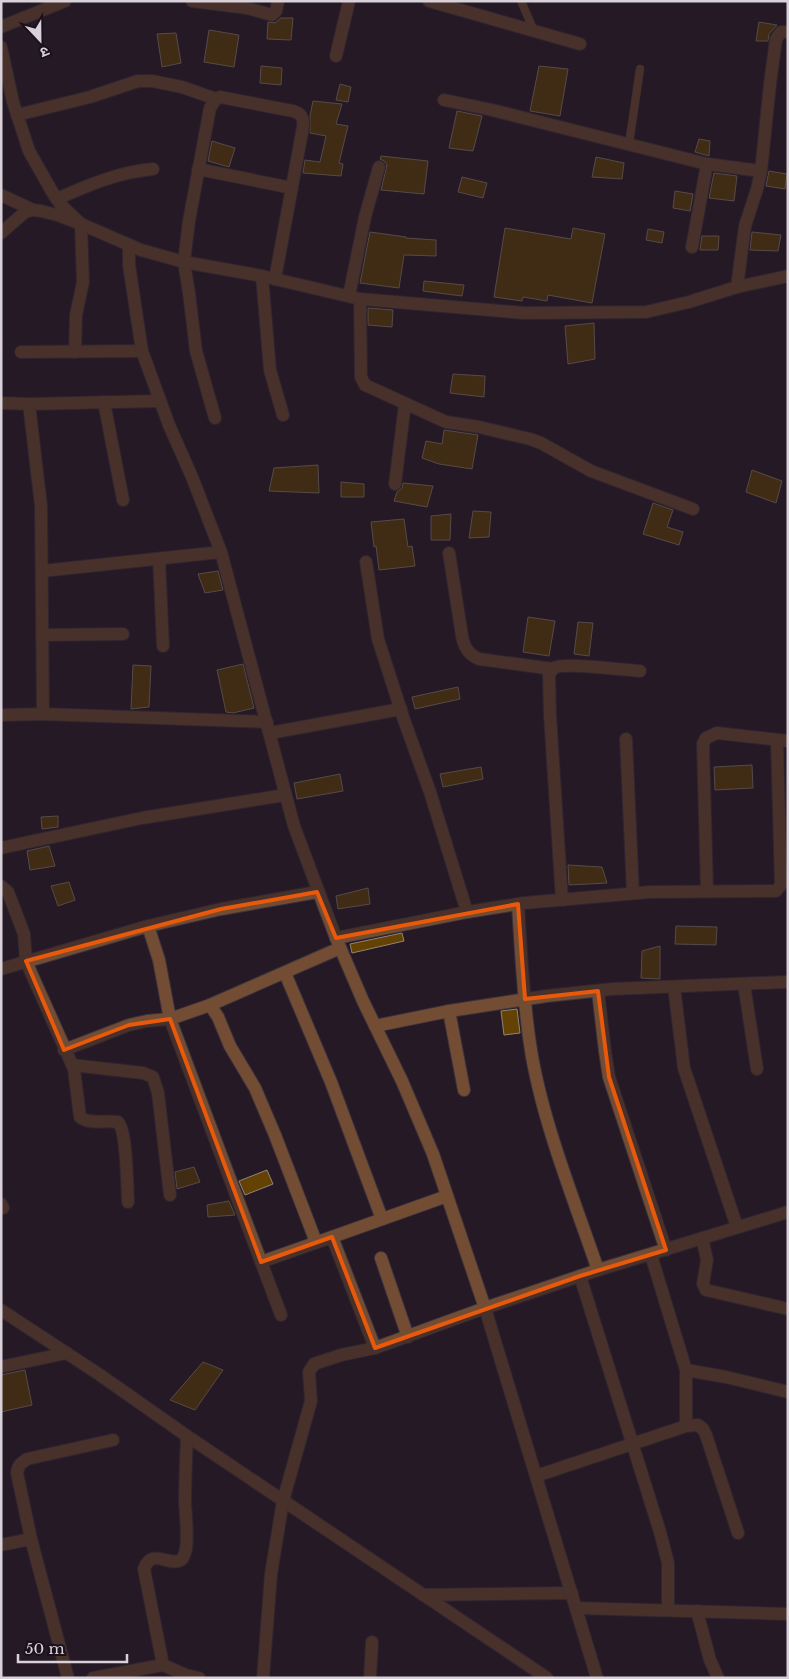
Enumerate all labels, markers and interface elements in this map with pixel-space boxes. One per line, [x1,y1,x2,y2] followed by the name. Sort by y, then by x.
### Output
[15,15,65,65] north arrow
[37,42,52,62] text: उ
[18,1632,126,1664] scale bar
[25,1639,65,1658] text: 50 m

